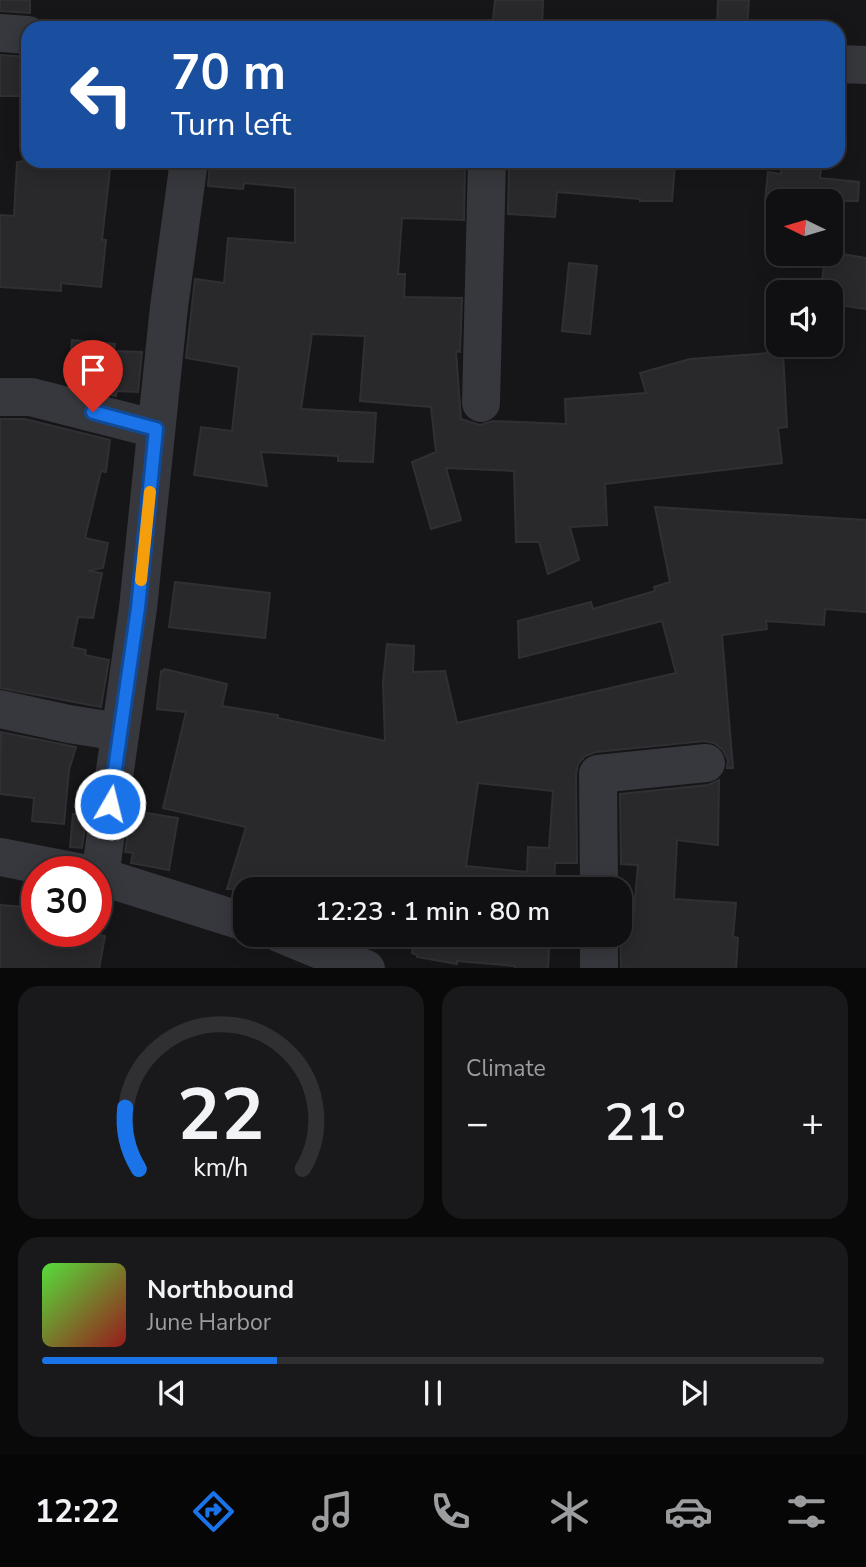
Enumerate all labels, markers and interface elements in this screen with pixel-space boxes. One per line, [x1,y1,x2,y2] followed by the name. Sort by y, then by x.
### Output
[171,39,286,106] text: 70 m
[56,49,147,140] icon: left
[171,103,291,146] text: Turn left
[766,189,844,266] north arrow
[766,189,843,357] map controls
[766,280,843,357] button: sound
[63,340,123,412] pin
[74,351,112,389] icon: arrive
[73,767,147,841] position arrow
[21,856,112,947] speed limit sign: 30
[315,894,550,929] text: 12:23 · 1 min · 80 m
[466,1053,546,1084] text: Climate
[177,1065,265,1165] text: 22
[604,1087,686,1158] text: 21°
[466,1098,489,1149] text: −
[801,1098,824,1149] text: +
[193,1150,249,1184] text: km/h
[147,1272,294,1307] text: Northbound
[147,1307,271,1338] text: June Harbor
[153,1374,191,1412] icon: previous
[414,1374,452,1412] icon: pause
[675,1374,713,1412] icon: next
[189,1487,238,1536] icon: directions
[308,1487,357,1536] icon: music
[426,1487,475,1536] icon: phone
[545,1487,594,1536] icon: climate
[664,1487,713,1536] icon: car
[782,1487,831,1536] icon: filters
[35,1490,120,1533] text: 12:22

